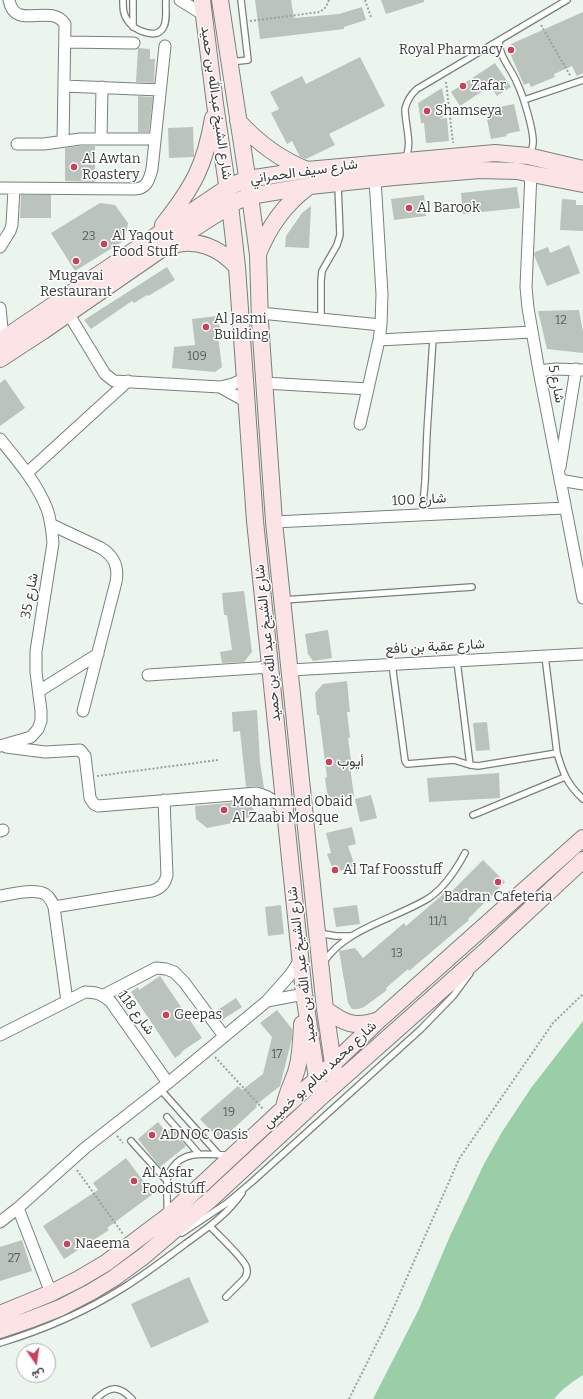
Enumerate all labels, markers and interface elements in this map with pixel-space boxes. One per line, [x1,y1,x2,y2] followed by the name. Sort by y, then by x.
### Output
[197,25,235,181] street label: شارع الشيخ عبدالله بن حميد
[399,42,503,58] place label: Royal Pharmacy
[506,45,516,55] marker: Royal Pharmacy
[471,78,506,94] place label: Zafar
[458,81,468,91] marker: Zafar
[435,103,502,119] place label: Shamseya
[422,106,432,116] marker: Shamseya
[82,151,141,184] place label: Al Awtan Roastery
[249,156,359,188] street label: شارع سيف الحمراني
[69,162,79,172] marker: Al Awtan Roastery
[417,200,480,216] place label: Al Barook
[404,203,414,213] marker: Al Barook
[112,228,178,260] place label: Al Yaqout Food Stuff
[82,230,96,244] house number: 23
[99,239,109,249] marker: Al Yaqout Food Stuff
[71,256,81,266] marker: Mugavai Restaurant
[40,268,112,300] place label: Mugavai Restaurant
[214,311,269,344] place label: Al Jasmi Building
[555,314,567,328] house number: 12
[201,322,211,332] marker: Al Jasmi Building
[187,350,207,364] house number: 109
[544,364,568,404] street label: شارع 5
[391,490,447,510] street label: شارع 100
[251,564,285,722] street label: شارع الشيخ عبد الله بن حميد
[18,572,42,620] street label: شارع 35
[385,636,485,658] street label: شارع عقبة بن نافع
[337,754,364,770] place label: أيوب
[324,757,334,767] marker: أيوب
[232,794,353,826] place label: Mohammed Obaid Al Zaabi Mosque
[219,805,229,815] marker: Mohammed Obaid Al Zaabi Mosque
[343,862,442,878] place label: Al Taf Foosstuff
[330,865,340,875] marker: Al Taf Foosstuff
[493,877,503,887] marker: Badran Cafeteria
[284,886,320,1044] street label: شارع الشيخ عبد الله بن حميد
[444,889,552,905] place label: Badran Cafeteria
[429,915,447,929] house number: 11/1
[391,947,403,961] house number: 13
[114,988,158,1038] street label: شارع 118
[174,1007,222,1023] place label: Geepas
[161,1010,171,1020] marker: Geepas
[260,1018,380,1132] street label: شارع محمد سالم بو خميس
[272,1048,282,1062] house number: 17
[223,1106,235,1120] house number: 19
[160,1127,248,1143] place label: ADNOC Oasis
[147,1130,157,1140] marker: ADNOC Oasis
[142,1165,205,1198] place label: Al Asfar FoodStuff
[129,1176,139,1186] marker: Al Asfar FoodStuff
[75,1236,130,1252] place label: Naeema
[62,1239,72,1249] marker: Naeema
[8,1252,20,1266] house number: 27
[16,1343,56,1383] north arrow
[31,1366,46,1382] text: ش

